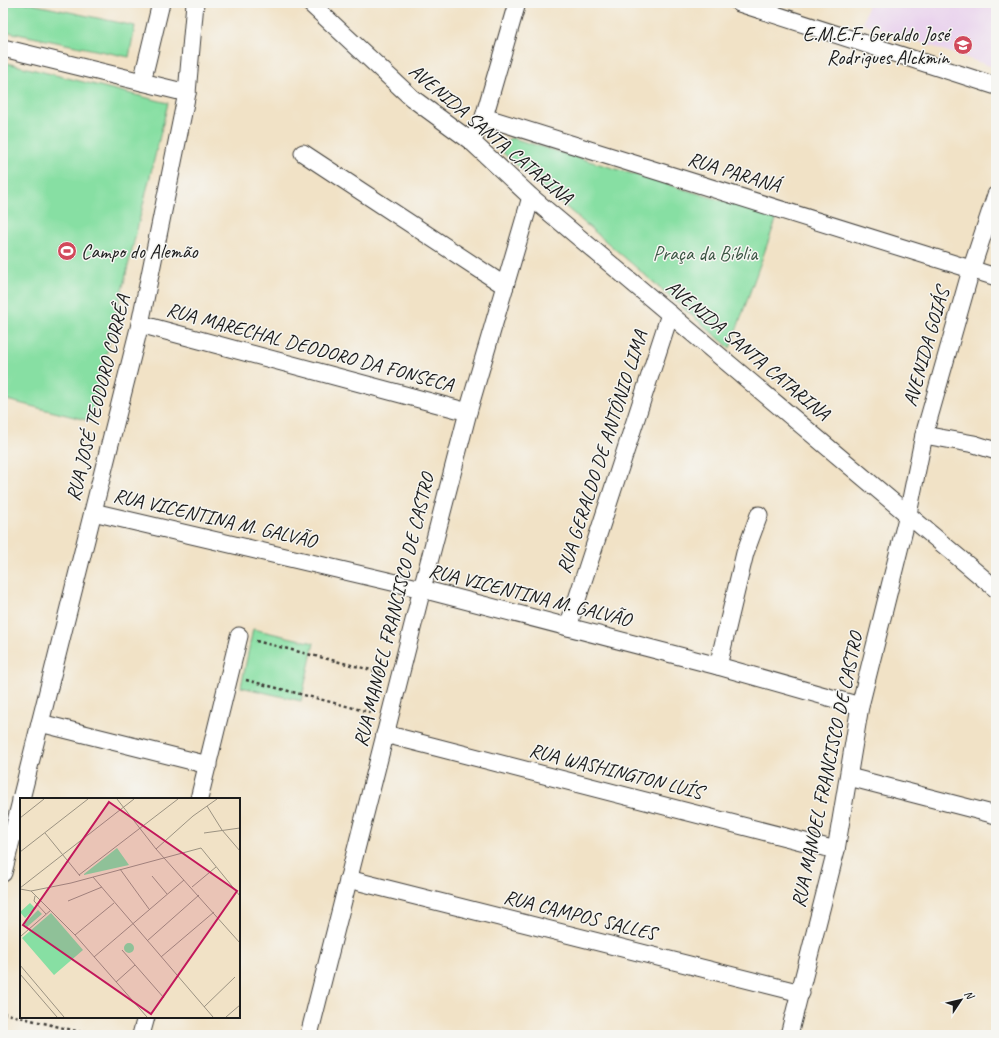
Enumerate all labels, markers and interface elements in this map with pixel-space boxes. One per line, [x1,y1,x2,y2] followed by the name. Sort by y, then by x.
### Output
[803,22,952,70] place label: E.M.E.F. Geraldo José Rodrigues Alckmin
[952,34,974,56] school or university icon: E.M.E.F. Geraldo José Rodrigues Alckmin
[404,58,579,210] street label: AVENIDA SANTA CATARINA
[685,146,786,199] street label: RUA PARANÁ
[81,239,198,264] place label: Campo do Alemão
[56,240,78,262] sports icon: Campo do Alemão
[653,241,759,266] park label: Praça da Bíblia
[661,274,836,426] street label: AVENIDA SANTA CATARINA
[897,281,956,409] street label: AVENIDA GOIÁS
[60,292,136,503] street label: RUA JOSÉ TEODORO CORRÊA
[164,297,457,398] street label: RUA MARECHAL DEODORO DA FONSECA
[551,327,653,577] street label: RUA GERALDO DE ANTÔNIO LIMA
[348,469,441,749] street label: RUA MANOEL FRANCISCO DE CASTRO
[111,483,321,554] street label: RUA VICENTINA M. GALVÃO
[426,558,636,633] street label: RUA VICENTINA M. GALVÃO
[786,628,869,910] street label: RUA MANOEL FRANCISCO DE CASTRO
[527,737,709,806] street label: RUA WASHINGTON LUÍS
[20,798,240,1018] inset map
[501,884,662,947] street label: RUA CAMPOS SALLES
[941,980,981,1020] north arrow
[962,987,978,1003] text: N

